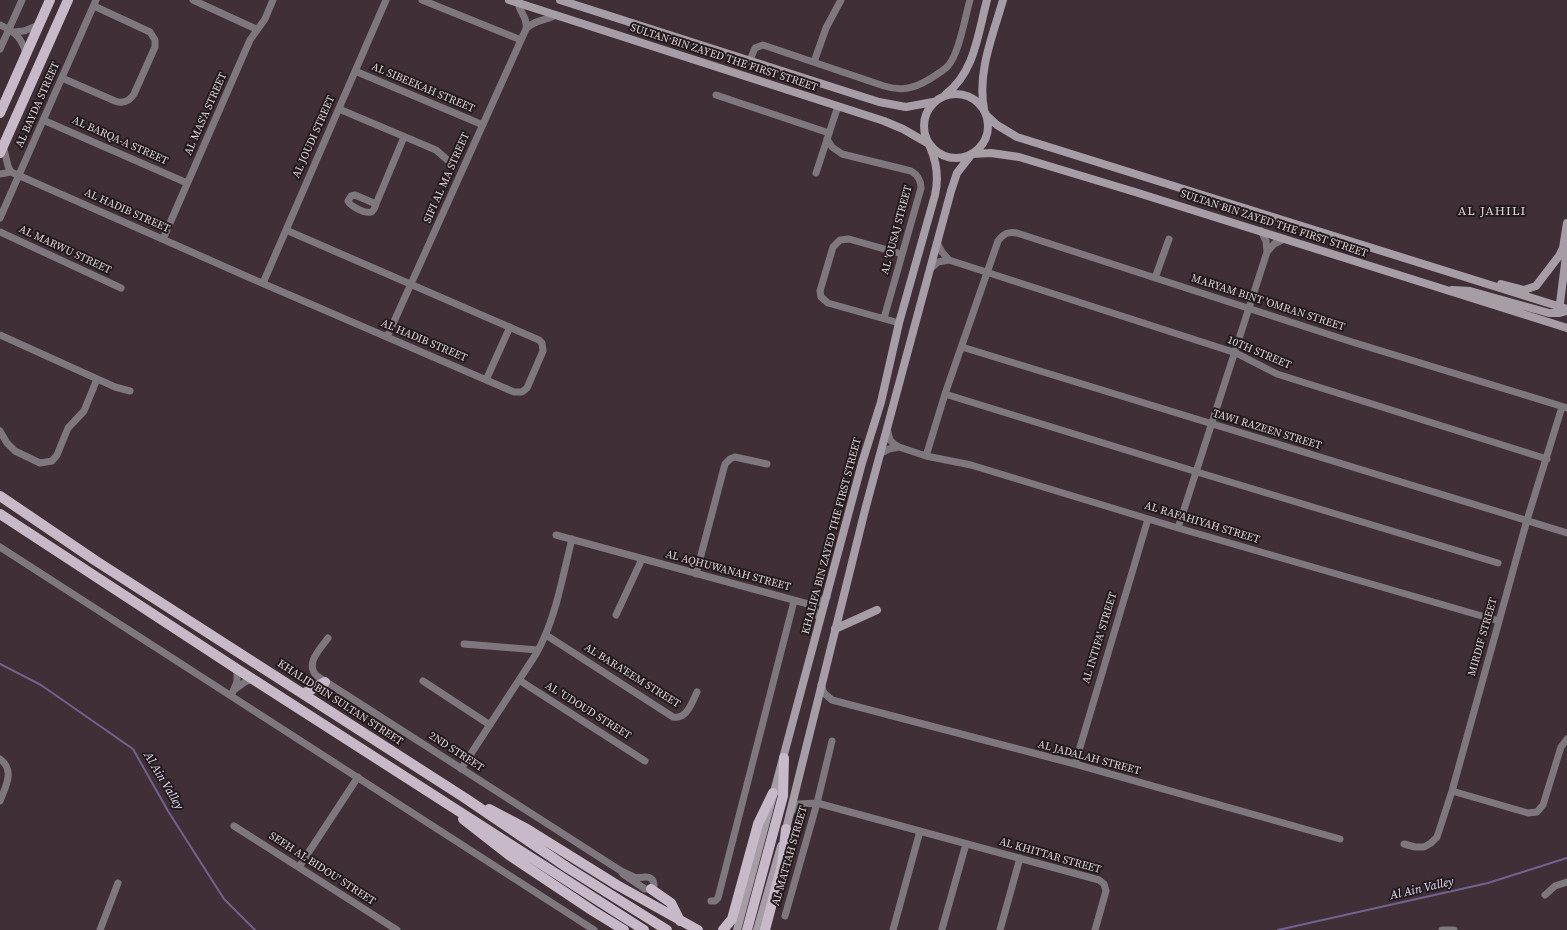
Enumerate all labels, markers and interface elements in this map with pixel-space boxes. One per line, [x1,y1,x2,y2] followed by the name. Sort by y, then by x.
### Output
[629,21,819,95] street label: SULTAN BIN ZAYED THE FIRST STREET
[13,60,63,150] street label: AL BAYDA STREET
[369,60,477,116] street label: AL SIBEEKAH STREET
[182,71,230,157] street label: AL MAS'A STREET
[290,94,338,180] street label: AL JOUDI STREET
[70,114,170,168] street label: AL BARQA-A STREET
[421,131,473,225] street label: SIFI AL MA STREET
[879,184,915,276] street label: AL 'OUSAJ STREET
[82,186,172,236] street label: AL HADIB STREET
[1179,187,1369,261] street label: SULTAN BIN ZAYED THE FIRST STREET
[1458,204,1526,220] district label: AL JAHILI
[17,223,113,277] street label: AL MARWU STREET
[1189,272,1347,334] street label: MARYAM BINT 'OMRAN STREET
[379,317,469,365] street label: AL HADIB STREET
[1225,334,1293,372] street label: 10TH STREET
[1211,407,1323,453] street label: TAWI RAZEEN STREET
[799,436,865,636] street label: KHALIFA BIN ZAYED THE FIRST STREET
[1143,499,1261,547] street label: AL RAFAHIYAH STREET
[664,548,792,594] street label: AL AQHUWANAH STREET
[1080,591,1120,685] street label: AL INTIFA' STREET
[1466,596,1500,678] street label: MIRDIF STREET
[581,641,683,711] street label: AL BARA'EEM STREET
[275,657,405,749] street label: KHALID BIN SULTAN STREET
[543,679,633,743] street label: AL 'UDOUD STREET
[426,729,486,775] street label: 2ND STREET
[1036,738,1142,778] street label: AL JADALAH STREET
[140,749,186,813] water label: Al Ain Valley
[769,805,811,907] street label: AL MATTAH STREET
[266,830,378,908] street label: SEEH AL BIDOU' STREET
[998,835,1102,877] street label: AL KHITTAR STREET
[1389,875,1455,903] water label: Al Ain Valley

